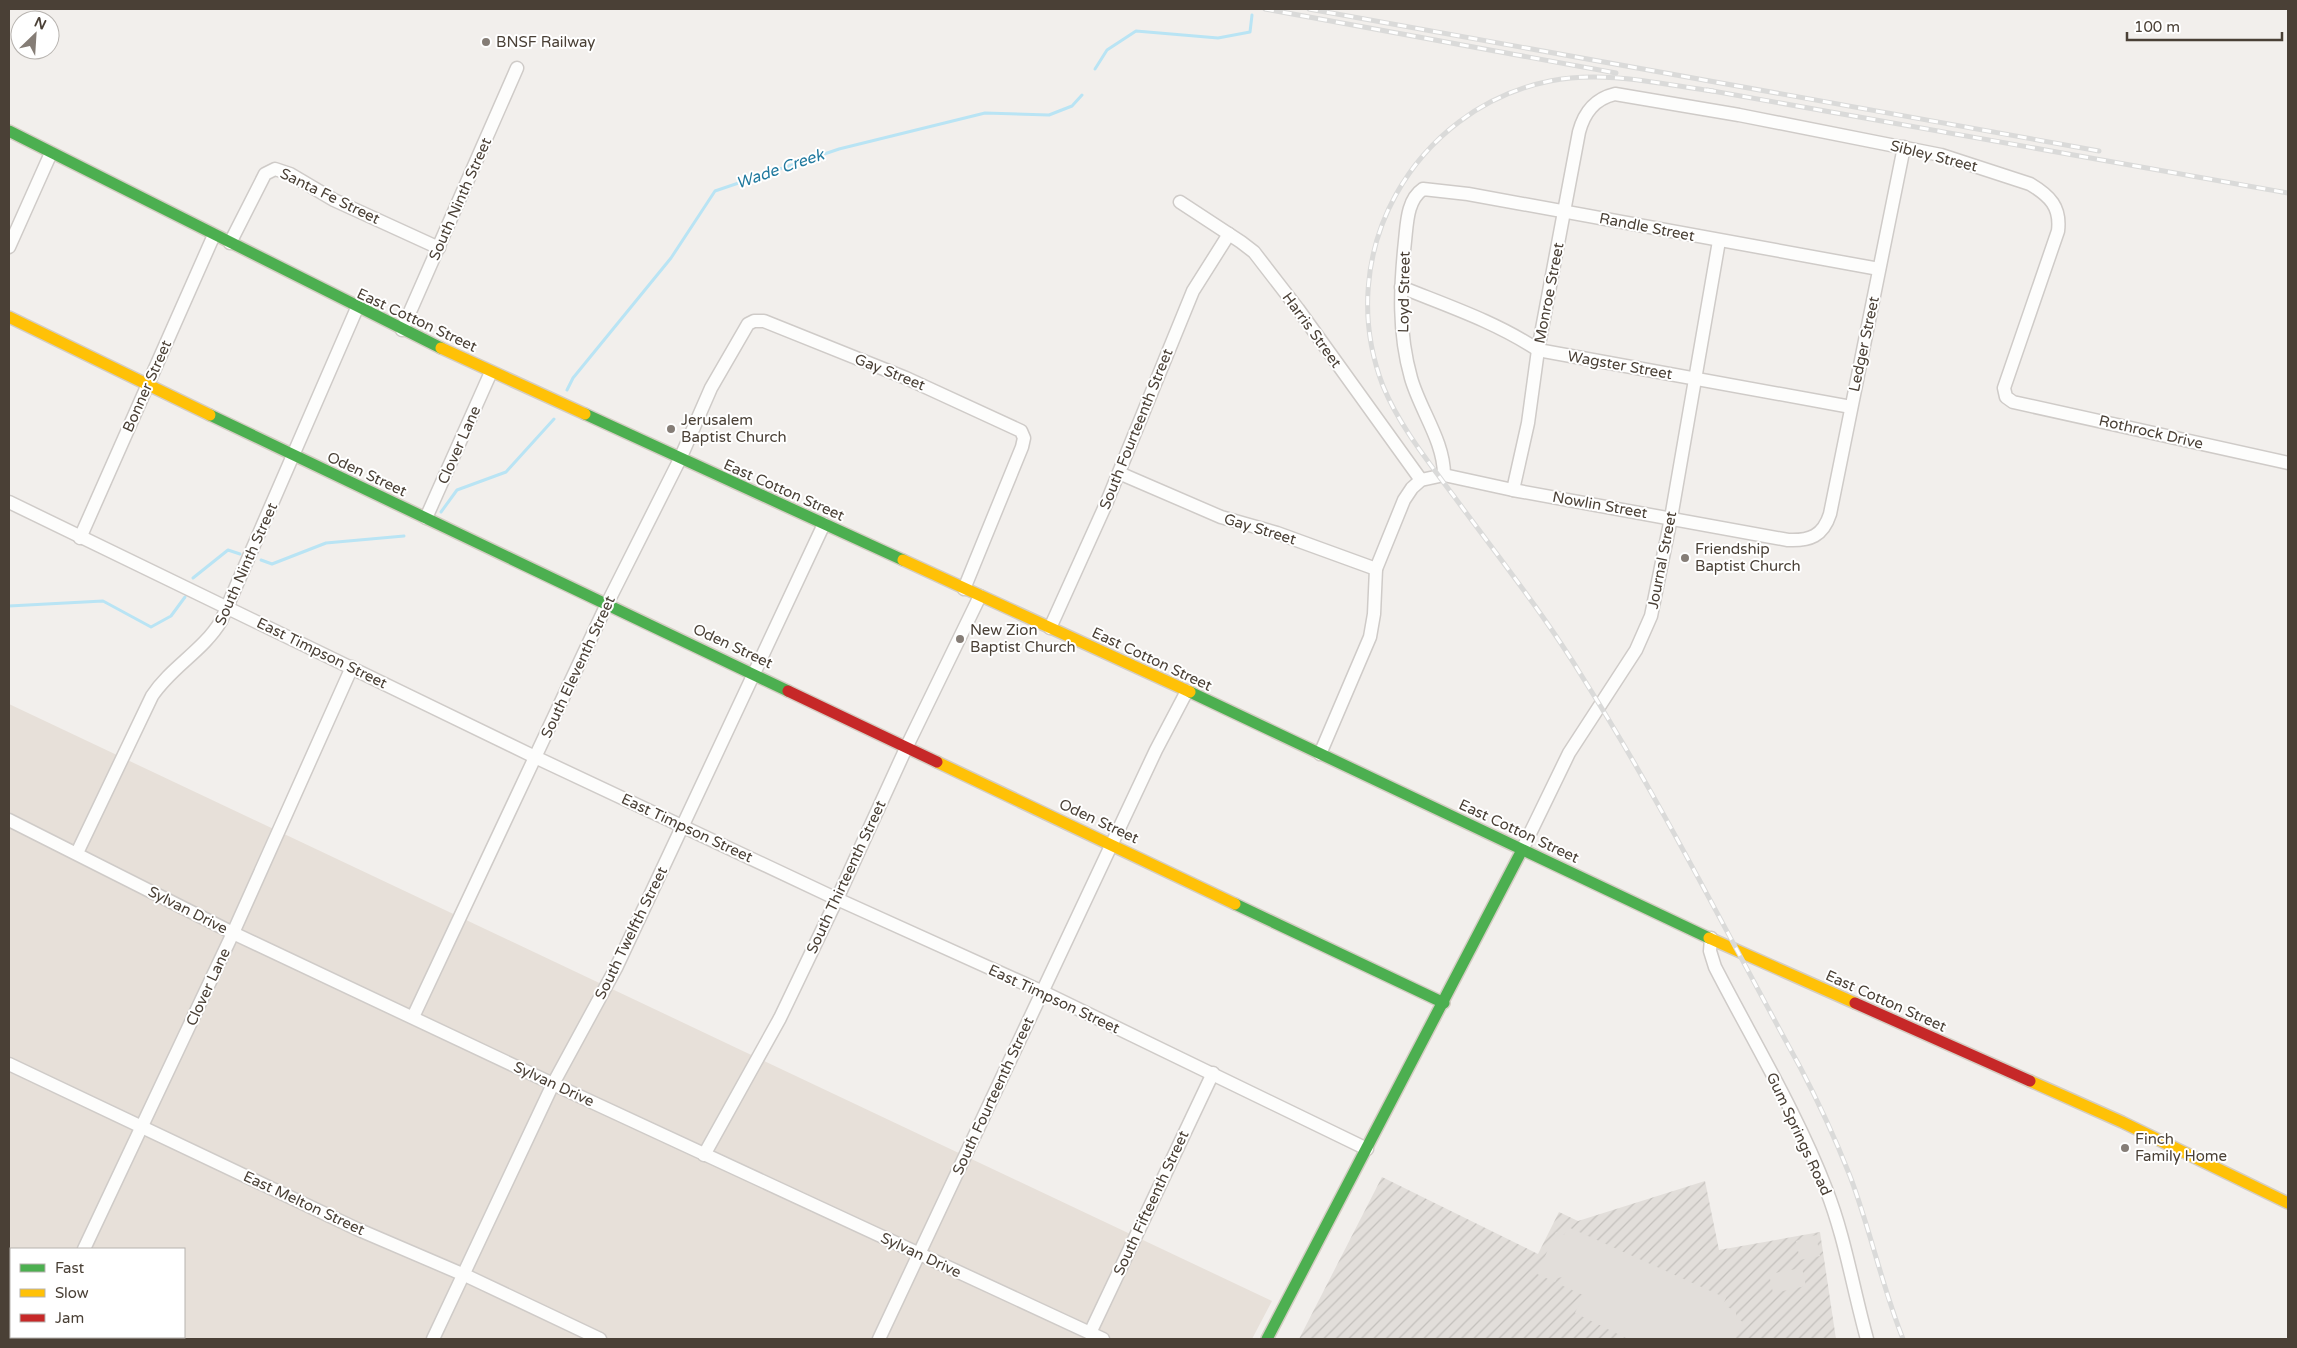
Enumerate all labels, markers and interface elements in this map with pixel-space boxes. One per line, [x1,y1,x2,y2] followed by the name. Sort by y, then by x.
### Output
[10,10,60,60] north arrow
[2127,10,2282,42] scale bar
[32,14,49,34] text: N
[2134,18,2180,36] text: 100 m
[496,33,595,51] place label: BNSF Railway
[480,36,492,48] marker: BNSF Railway
[425,135,495,263] street label: South Ninth Street
[1889,136,1980,176] street label: Sibley Street
[733,144,828,193] water label: Wade Creek
[277,164,383,228] street label: Santa Fe Street
[1598,209,1696,245] street label: Randle Street
[1530,241,1568,345] street label: Monroe Street
[1394,251,1414,333] street label: Loyd Street
[354,284,480,356] street label: East Cotton Street
[1279,289,1346,371] street label: Harris Street
[1845,294,1883,393] street label: Ledger Street
[119,337,175,435] street label: Bonner Street
[1095,346,1177,512] street label: South Fourteenth Street
[1566,347,1674,383] street label: Wagster Street
[852,350,928,394] street label: Gay Street
[434,403,484,487] street label: Clover Lane
[681,411,787,446] place label: Jerusalem Baptist Church
[2097,411,2205,453] street label: Rothrock Drive
[665,423,677,435] marker: Jerusalem Baptist Church
[324,448,410,500] street label: Oden Street
[721,455,847,525] street label: East Cotton Street
[1551,488,1649,522] street label: Nowlin Street
[211,500,281,628] street label: South Ninth Street
[1644,509,1680,610] street label: Journal Street
[1222,510,1298,549] street label: Gay Street
[1695,540,1801,575] place label: Friendship Baptist Church
[1679,552,1691,564] marker: Friendship Baptist Church
[537,593,619,741] street label: South Eleventh Street
[254,614,390,693] street label: East Timpson Street
[690,620,776,672] street label: Oden Street
[970,621,1076,656] place label: New Zion Baptist Church
[1089,623,1215,695] street label: East Cotton Street
[954,633,966,645] marker: New Zion Baptist Church
[618,790,756,866] street label: East Timpson Street
[1056,795,1142,847] street label: Oden Street
[1456,795,1582,867] street label: East Cotton Street
[803,797,890,957] street label: South Thirteenth Street
[591,863,671,1002] street label: South Twelfth Street
[145,882,231,938] street label: Sylvan Drive
[182,945,234,1029] street label: Clover Lane
[985,961,1123,1037] street label: East Timpson Street
[1823,966,1949,1036] street label: East Cotton Street
[949,1014,1038,1178] street label: South Fourteenth Street
[511,1057,597,1111] street label: Sylvan Drive
[1763,1070,1835,1198] street label: Gum Springs Road
[1110,1127,1193,1278] street label: South Fifteenth Street
[2135,1130,2227,1165] place label: Finch Family Home
[2119,1142,2131,1154] marker: Finch Family Home
[240,1167,368,1239] street label: East Melton Street
[878,1228,964,1282] street label: Sylvan Drive
[10,1248,185,1338] legend
[55,1259,85,1277] text: Fast
[55,1284,89,1302] text: Slow
[55,1309,84,1327] text: Jam

